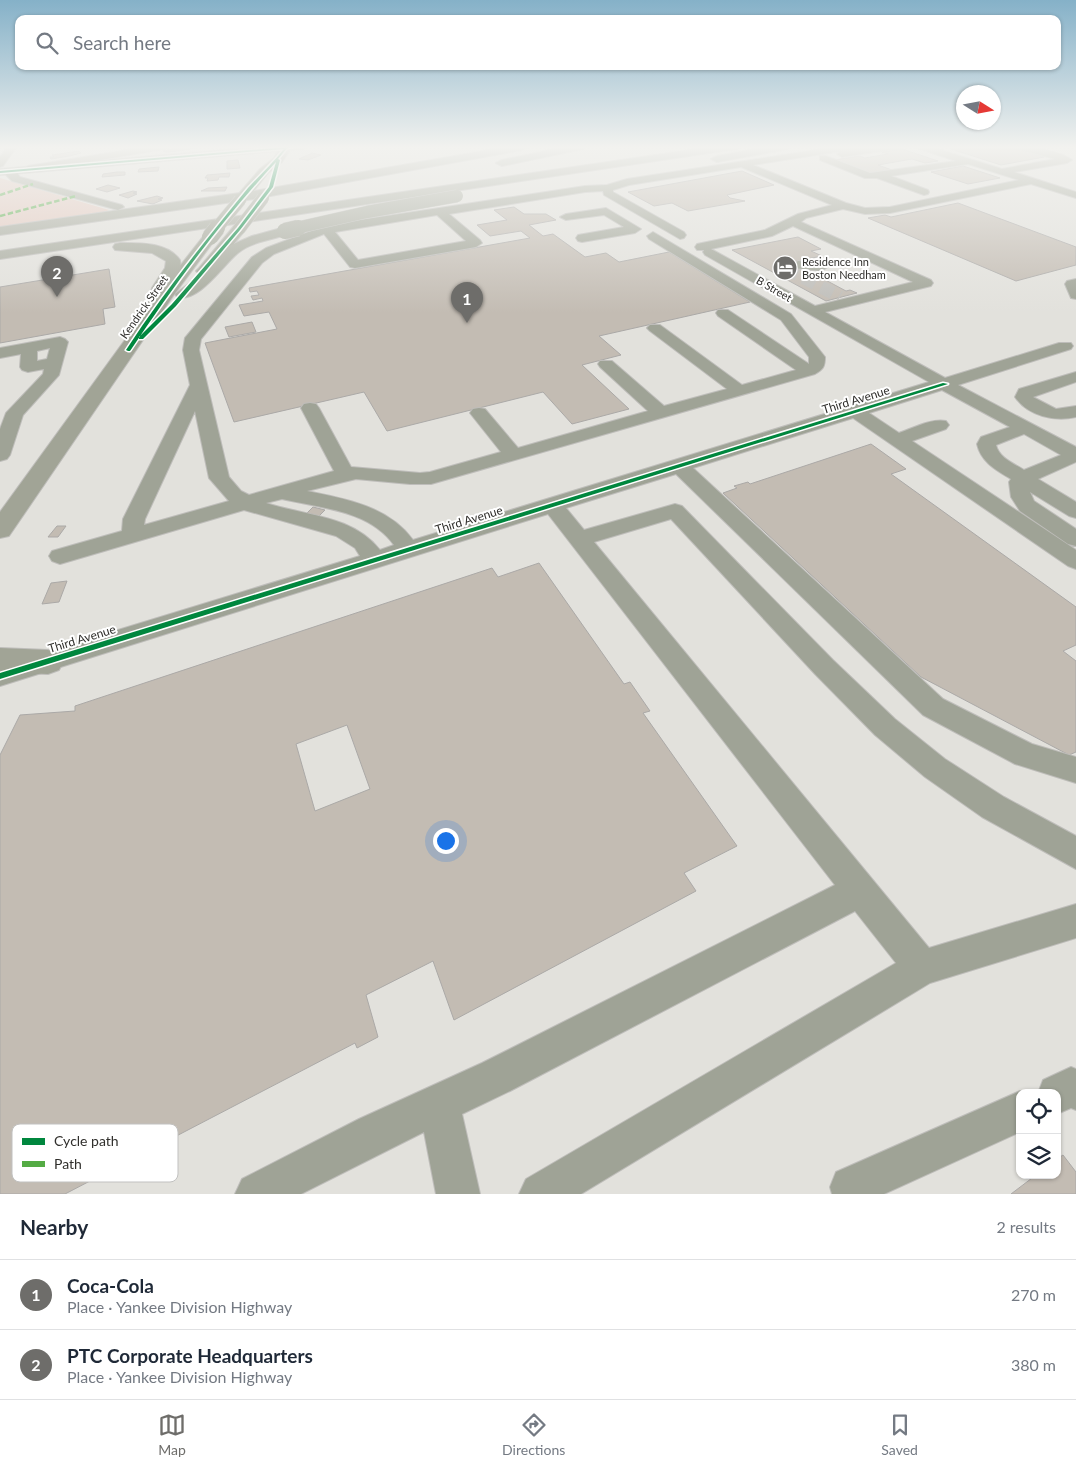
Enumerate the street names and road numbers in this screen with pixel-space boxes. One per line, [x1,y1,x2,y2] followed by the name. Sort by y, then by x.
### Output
[117,273,170,341] street label: Kendrick Street
[754,273,794,304] street label: B Street
[820,382,891,417] street label: Third Avenue
[433,502,504,537] street label: Third Avenue
[46,621,117,656] street label: Third Avenue

